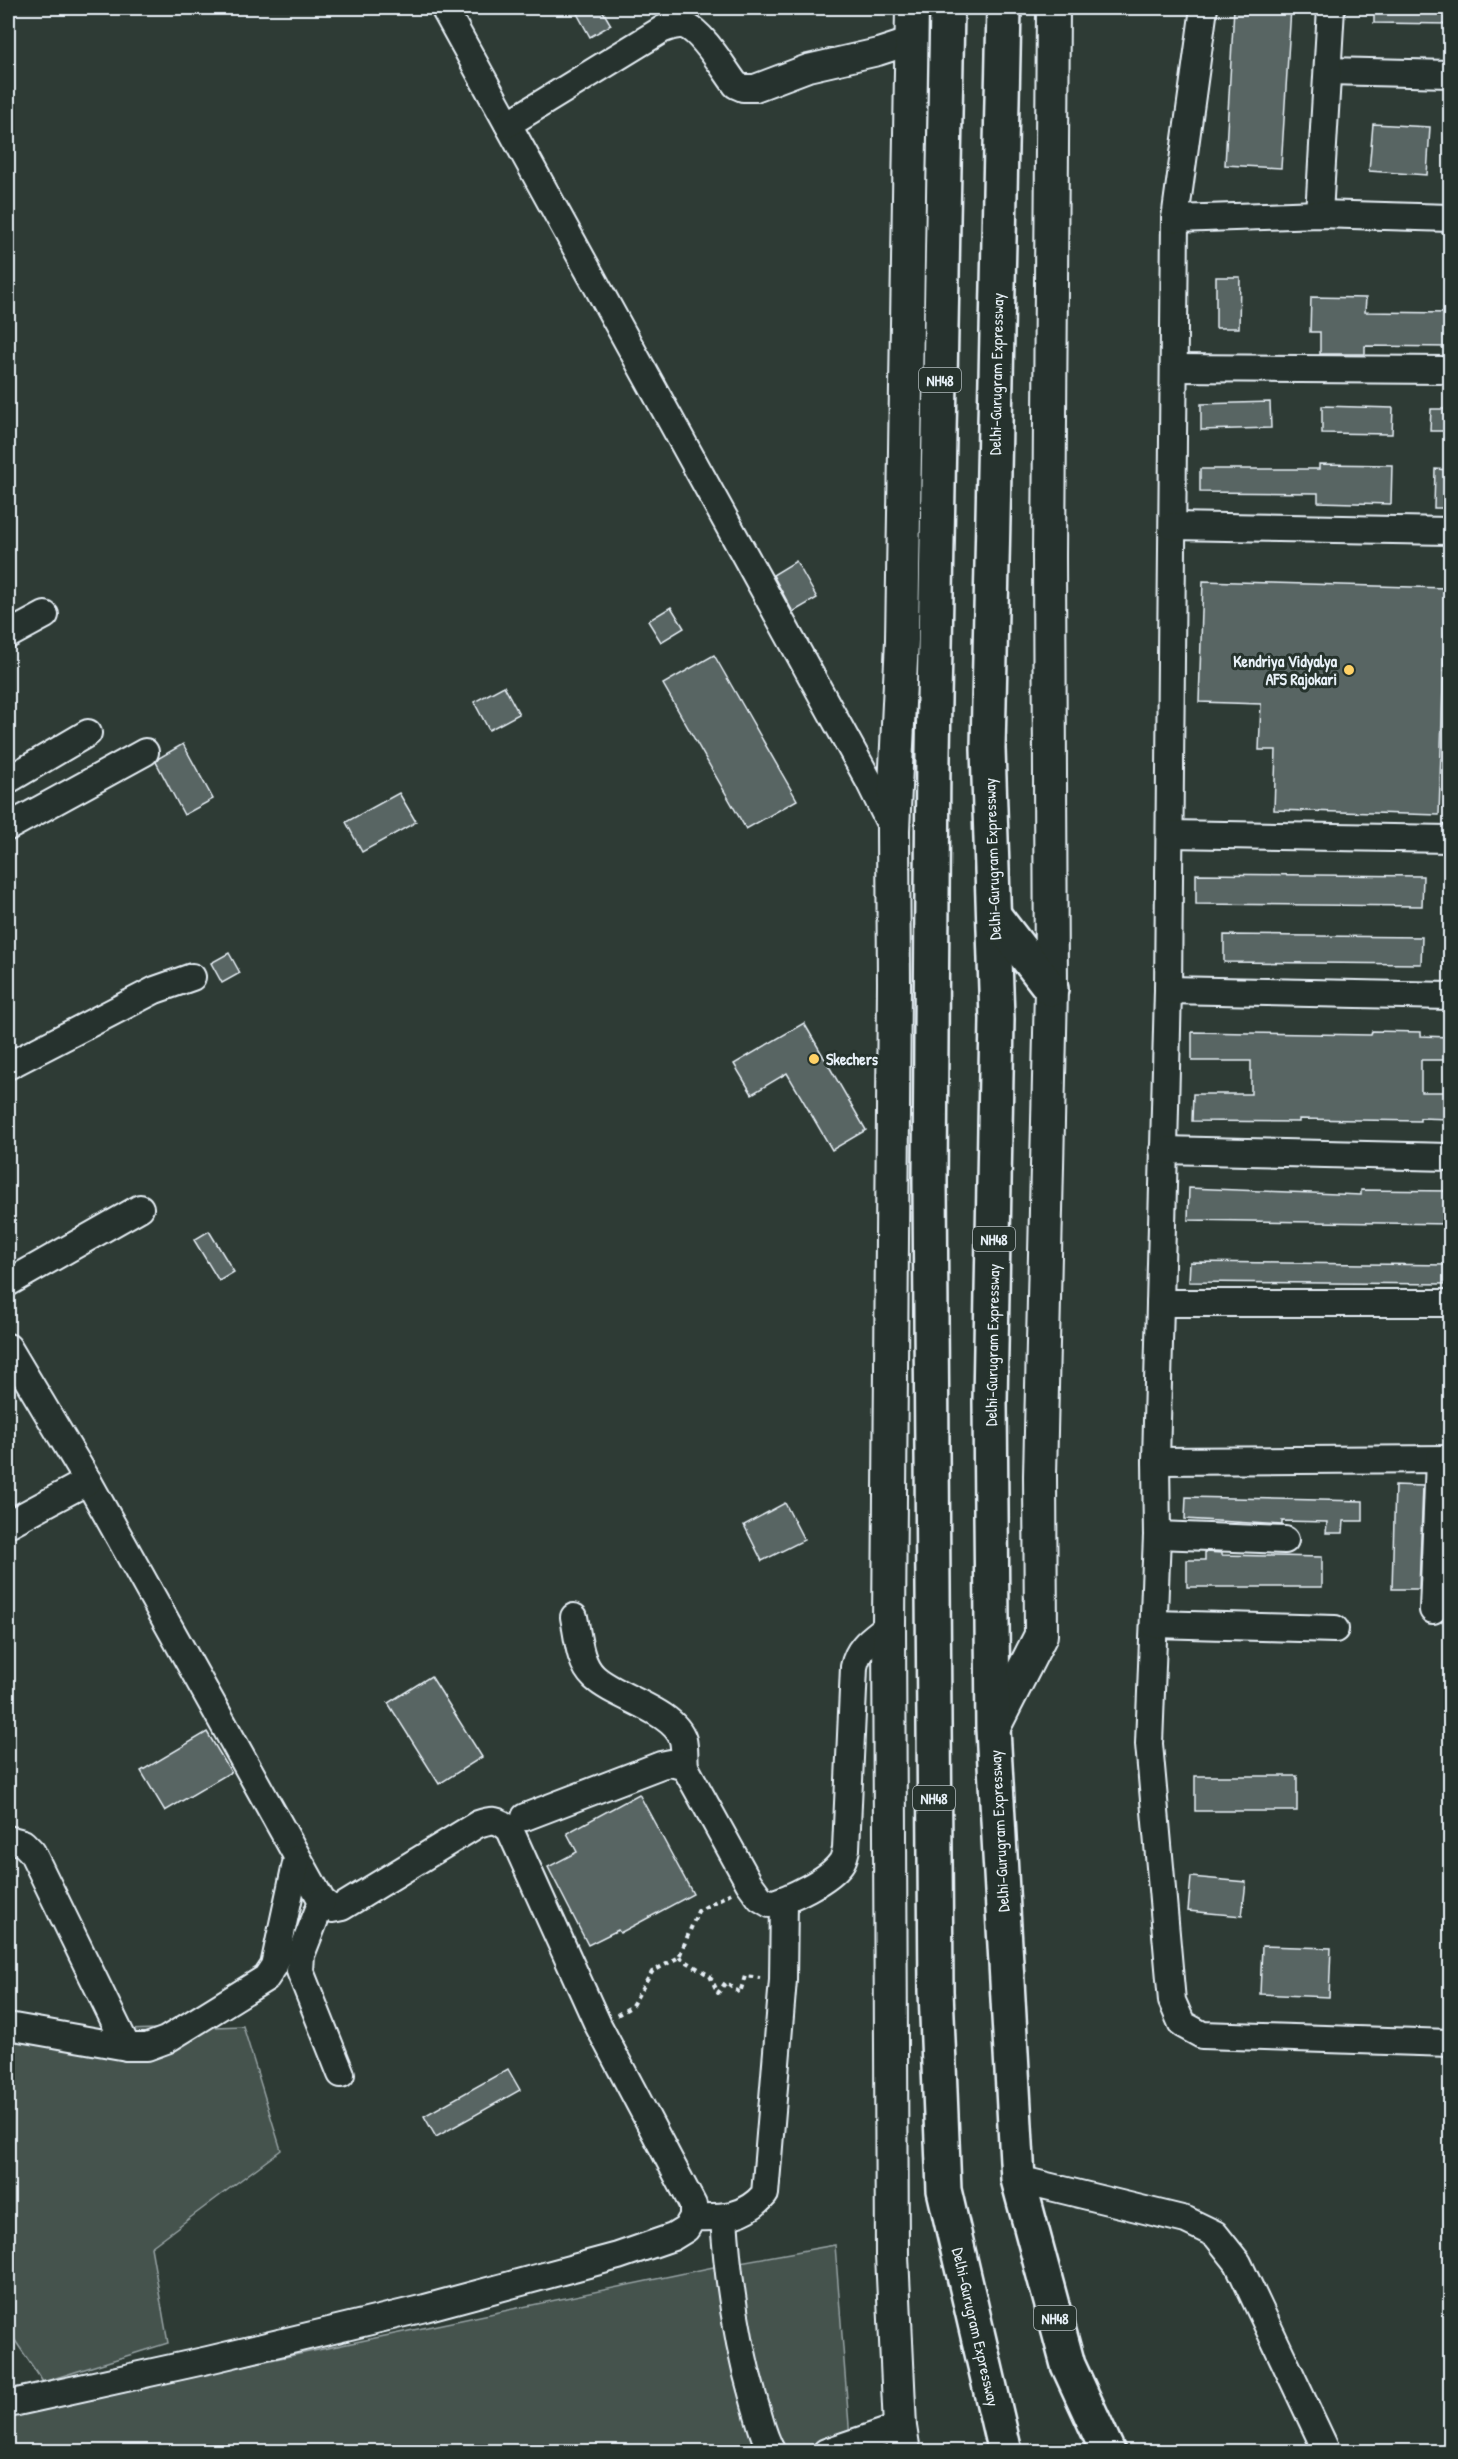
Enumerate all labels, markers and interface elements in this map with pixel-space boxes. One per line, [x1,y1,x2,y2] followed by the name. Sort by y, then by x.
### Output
[984,293,1008,455] street label: Delhi-Gurugram Expressway
[919,368,961,392] road number: NH48
[1233,650,1338,690] place label: Kendriya Vidyalya AFS Rajokari
[1342,663,1356,677] marker: Kendriya Vidyalya AFS Rajokari
[978,777,1006,940] street label: Delhi-Gurugram Expressway
[826,1048,879,1070] place label: Skechers
[807,1052,821,1066] marker: Skechers
[973,1227,1015,1251] road number: NH48
[980,1264,1004,1426] street label: Delhi-Gurugram Expressway
[984,1749,1014,1913] street label: Delhi-Gurugram Expressway
[913,1786,955,1810] road number: NH48
[947,2246,1005,2409] street label: Delhi-Gurugram Expressway
[1034,2306,1076,2330] road number: NH48

